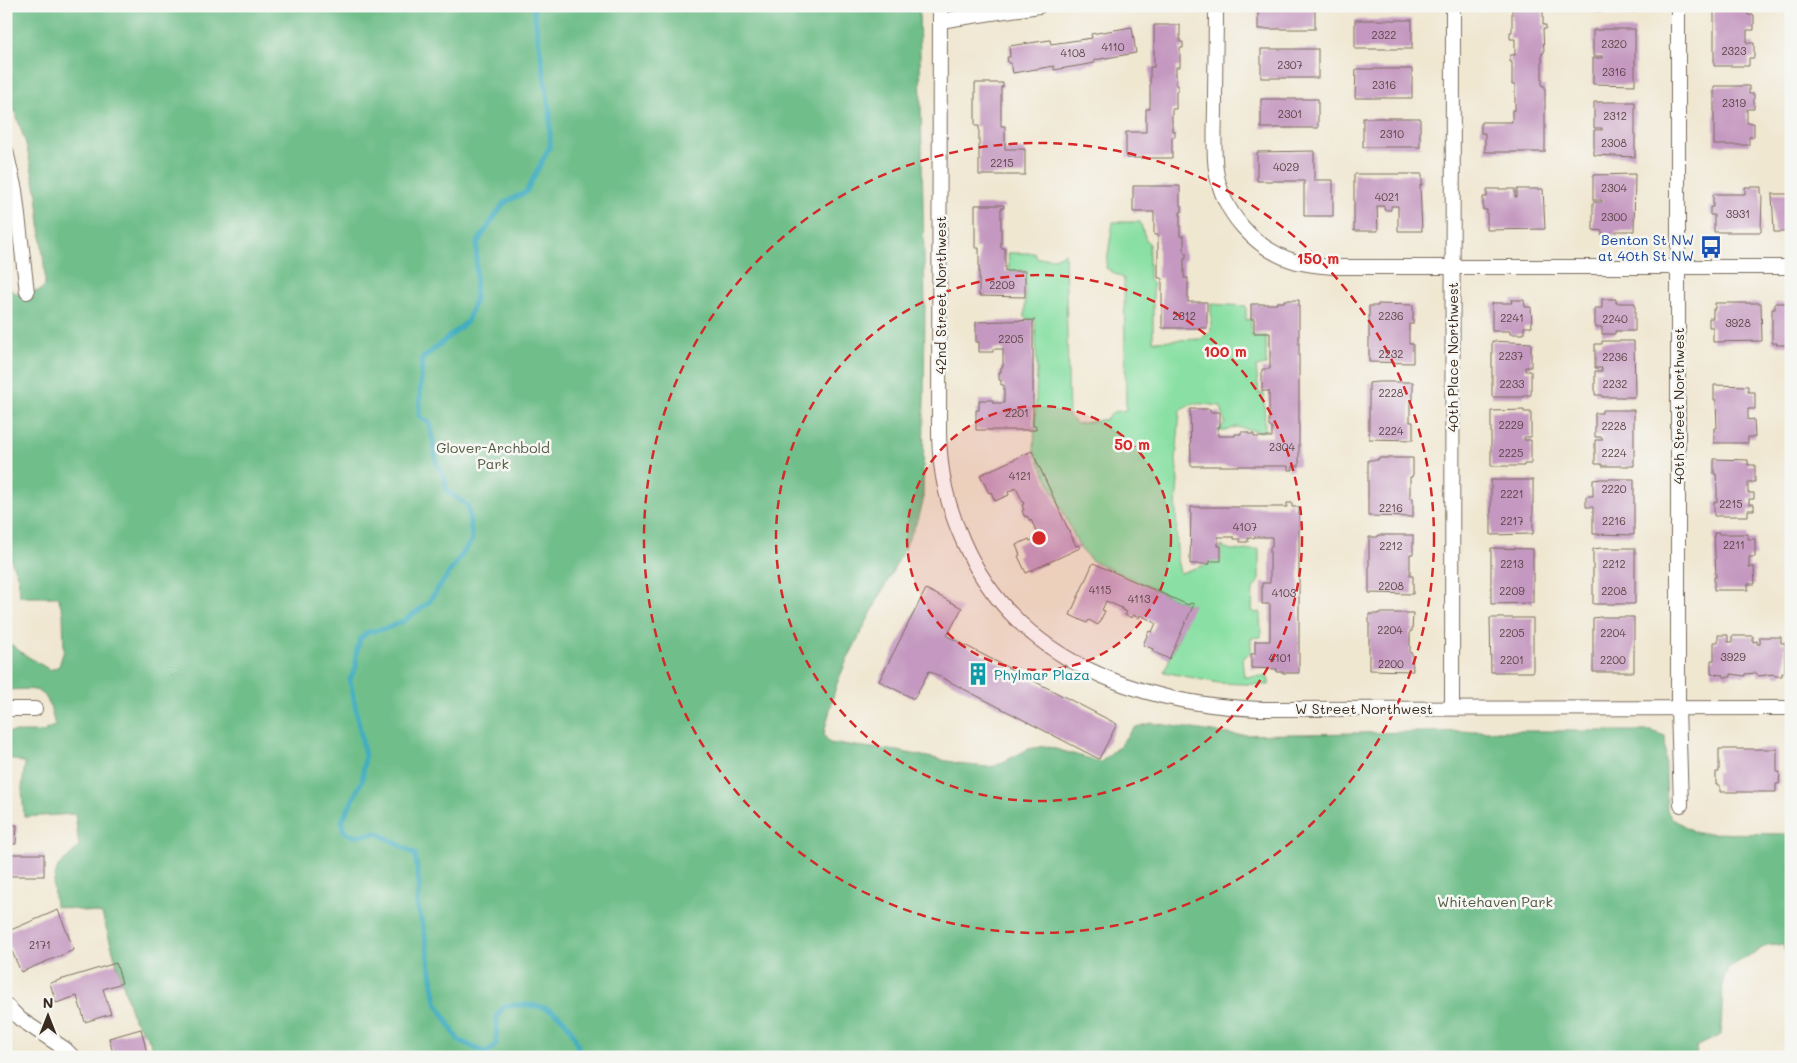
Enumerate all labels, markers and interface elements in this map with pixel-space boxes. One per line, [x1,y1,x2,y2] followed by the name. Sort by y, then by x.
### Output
[1372,27,1396,42] house number: 2322
[1601,36,1627,51] house number: 2320
[1101,39,1125,54] house number: 4110
[1721,43,1747,58] house number: 2323
[1061,45,1086,60] house number: 4108
[1277,57,1303,72] house number: 2307
[1602,64,1626,79] house number: 2316
[1372,77,1396,92] house number: 2316
[1722,95,1746,110] house number: 2319
[1278,106,1302,121] house number: 2301
[1603,108,1627,123] house number: 2312
[1380,126,1404,141] house number: 2310
[1601,135,1627,150] house number: 2308
[990,155,1014,170] house number: 2215
[1273,159,1299,174] house number: 4029
[1601,180,1627,195] house number: 2304
[1375,189,1399,204] house number: 4021
[1726,206,1750,221] house number: 3931
[1601,209,1627,224] house number: 2300
[931,216,950,374] street label: 42nd Street Northwest
[1598,230,1694,265] place label: Benton St NW at 40th St NW
[1698,234,1724,260] bus stop icon: Benton St NW at 40th St NW
[1297,248,1339,268] text: 150 m
[989,277,1015,292] house number: 2209
[1443,282,1462,432] street label: 40th Place Northwest
[1172,308,1196,323] house number: 2312
[1378,308,1404,323] house number: 2236
[1500,310,1524,325] house number: 2241
[1602,311,1628,326] house number: 2240
[1725,315,1751,330] house number: 3928
[1669,328,1688,484] street label: 40th Street Northwest
[998,331,1024,346] house number: 2205
[1203,341,1247,361] text: 100 m
[1379,346,1403,361] house number: 2232
[1499,348,1523,363] house number: 2237
[1602,349,1628,364] house number: 2236
[1499,376,1525,391] house number: 2233
[1603,376,1627,391] house number: 2232
[1378,385,1404,400] house number: 2228
[1005,405,1029,420] house number: 2201
[1499,417,1524,432] house number: 2229
[1601,418,1627,433] house number: 2228
[1379,423,1404,438] house number: 2224
[1114,434,1150,454] text: 50 m
[436,438,550,473] park label: Glover-Archbold Park
[1269,439,1295,454] house number: 2304
[1499,445,1523,460] house number: 2225
[1602,445,1627,460] house number: 2224
[1009,468,1031,483] house number: 4121
[1601,481,1627,496] house number: 2220
[1500,486,1524,501] house number: 2221
[1719,496,1743,511] house number: 2215
[1379,500,1403,515] house number: 2216
[1500,513,1524,528] house number: 2217
[1602,513,1626,528] house number: 2216
[1233,519,1257,534] house number: 4107
[1030,529,1048,547] centre of rings
[1723,537,1745,552] house number: 2211
[1379,538,1403,553] house number: 2212
[1500,556,1524,571] house number: 2213
[1602,556,1626,571] house number: 2212
[1378,578,1404,593] house number: 2208
[1089,582,1111,597] house number: 4115
[1499,583,1525,598] house number: 2209
[1601,583,1627,598] house number: 2208
[1272,585,1297,600] house number: 4103
[1128,591,1151,606] house number: 4113
[1377,622,1403,637] house number: 2204
[1499,625,1525,640] house number: 2205
[1600,625,1626,640] house number: 2204
[1720,649,1746,664] house number: 3929
[1268,650,1292,665] house number: 4101
[1500,652,1524,667] house number: 2201
[1600,652,1626,667] house number: 2200
[1378,656,1404,671] house number: 2200
[965,661,991,687] building icon: Phylmar Plaza
[994,665,1090,684] place label: Phylmar Plaza
[1295,699,1433,718] street label: W Street Northwest
[1437,892,1553,911] park label: Whitehaven Park
[29,937,51,952] house number: 2171
[22,990,72,1040] north arrow
[43,993,53,1012] text: N

